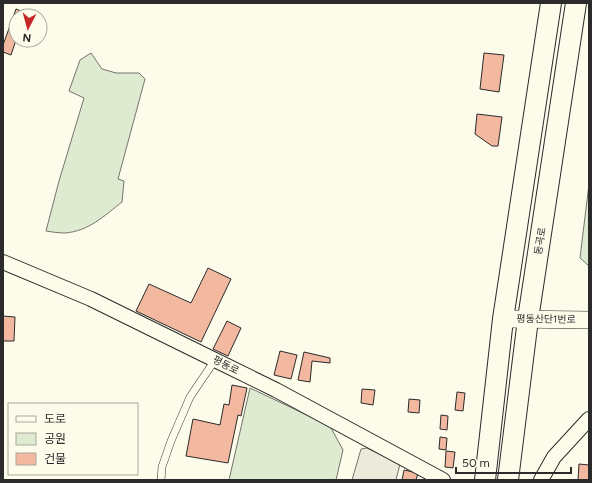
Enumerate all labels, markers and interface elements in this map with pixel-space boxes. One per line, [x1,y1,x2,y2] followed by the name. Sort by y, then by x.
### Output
[8,8,48,48] north arrow
[22,31,32,44] text: N
[531,226,549,256] street label: 동곡로
[516,312,576,326] street label: 평동산단1번로
[211,353,241,377] street label: 평동로
[8,403,138,475] legend
[44,412,66,426] text: 도로
[44,432,66,446] text: 공원
[456,449,571,475] scale bar
[44,452,66,466] text: 건물
[462,456,490,470] text: 50 m

